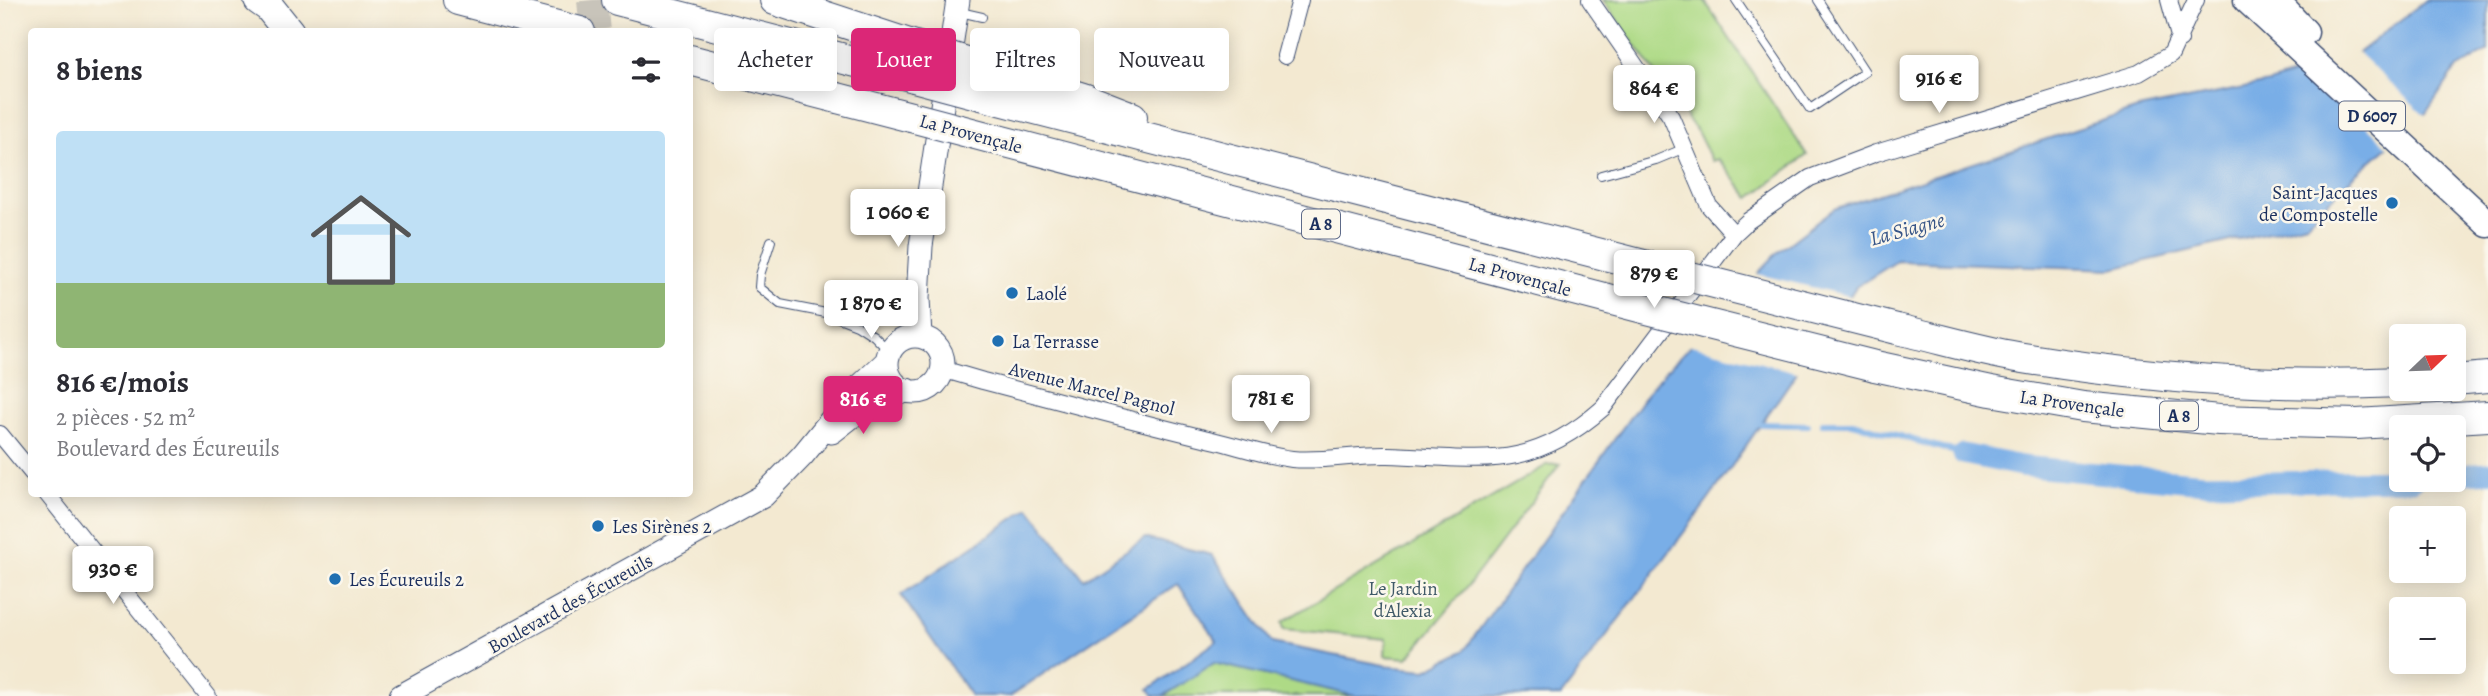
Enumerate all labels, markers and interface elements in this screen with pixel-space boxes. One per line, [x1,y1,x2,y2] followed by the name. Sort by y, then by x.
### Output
[714,28,837,91] chip: Acheter
[851,28,956,91] chip: Louer
[970,28,1080,91] chip: Filtres
[1094,28,1229,91] chip: Nouveau
[56,50,143,90] text: 8 biens
[627,51,665,89] icon: filters
[1890,55,1988,115] pin: 916 €
[1916,62,1962,93] text: 916 €
[1605,66,1703,125] pin: 864 €
[1629,72,1679,103] text: 864 €
[2339,102,2405,131] road number: D 6007
[916,108,1025,160] street label: La Provençale
[298,177,424,303] icon: home
[2259,180,2378,228] place label: Saint-Jacques de Compostelle
[833,190,963,249] pin: 1 060 €
[2384,195,2400,211] marker: Saint-Jacques de Compostelle
[866,196,930,227] text: 1 060 €
[1866,205,1948,252] water label: La Siagne
[1302,210,1340,238] road number: A 8
[1605,250,1703,310] pin: 879 €
[1465,251,1574,303] street label: La Provençale
[1630,257,1678,288] text: 879 €
[806,280,936,340] pin: 1 870 €
[1026,281,1067,307] place label: Laolé
[1004,285,1020,301] marker: Laolé
[840,287,902,318] text: 1 870 €
[2389,324,2466,401] north arrow
[2389,324,2466,674] map controls
[1012,329,1099,355] place label: La Terrasse
[990,333,1006,349] marker: La Terrasse
[1005,356,1178,422] street label: Avenue Marcel Pagnol
[56,362,189,402] text: 816 €/mois
[814,376,912,436] pin: 816 €
[1222,376,1320,435] pin: 781 €
[1248,382,1294,413] text: 781 €
[839,383,887,414] text: 816 €
[2018,384,2126,424] street label: La Provençale
[56,402,195,433] text: 2 pièces · 52 m²
[2160,402,2198,430] road number: A 8
[2389,415,2466,492] button: locate
[56,433,280,464] text: Boulevard des Écureuils
[2389,506,2466,583] button: +
[612,514,712,540] place label: Les Sirènes 2
[590,518,606,534] marker: Les Sirènes 2
[64,546,162,606] pin: 930 €
[483,548,658,660] street label: Boulevard des Écureuils
[88,553,138,584] text: 930 €
[349,567,464,593] place label: Les Écureuils 2
[327,571,343,587] marker: Les Écureuils 2
[1368,576,1438,624] park label: Le Jardin d'Alexia
[2389,597,2466,674] button: −

